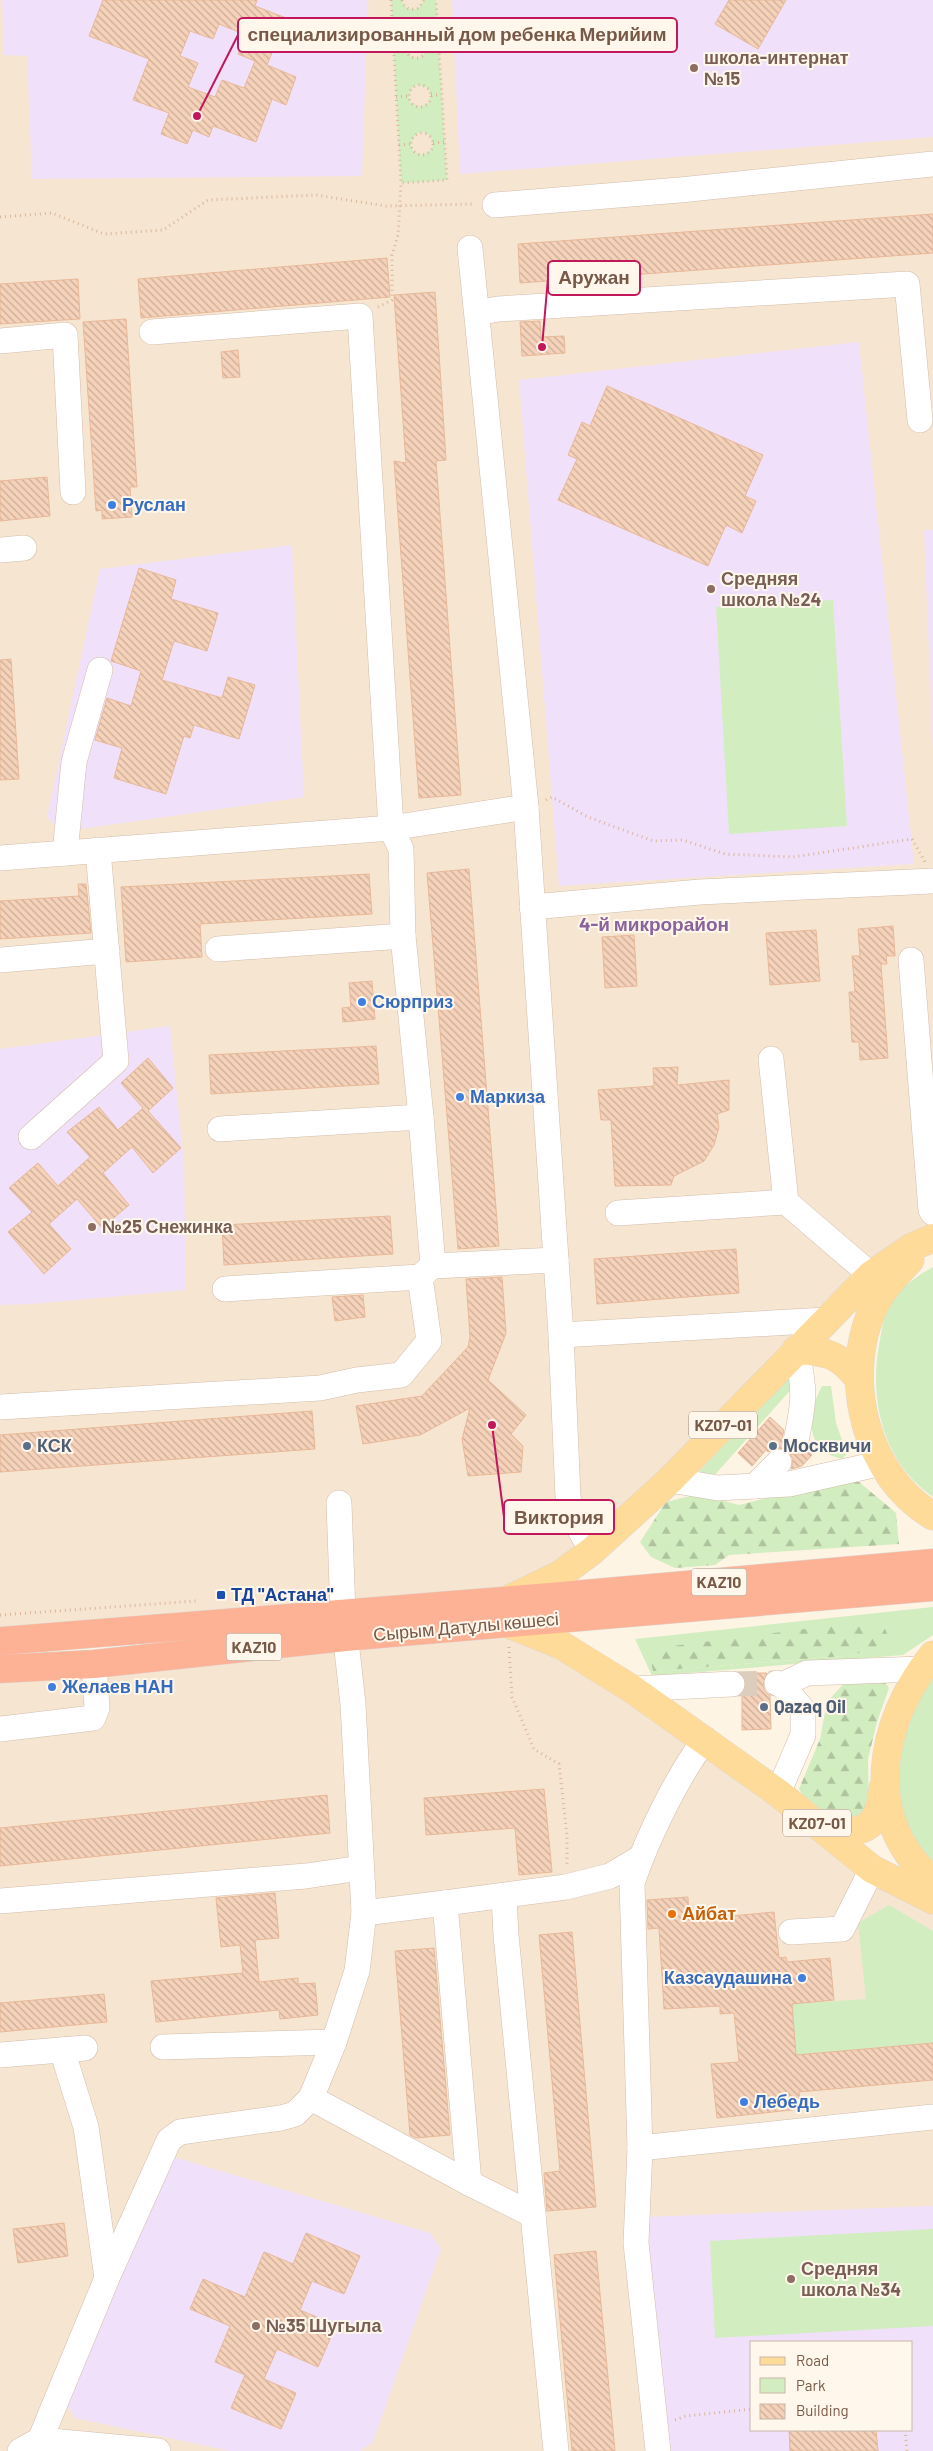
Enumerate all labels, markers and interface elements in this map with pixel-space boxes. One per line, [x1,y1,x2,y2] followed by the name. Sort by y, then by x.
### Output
[238,18,677,52] callout: специализированный дом ребенка Мерийим
[247,22,667,45] text: специализированный дом ребенка Мерийим
[704,46,849,89] place label: школа-интернат №15
[688,62,700,74] marker: школа-интернат №15
[548,261,640,295] callout: Аружан
[558,265,630,288] text: Аружан
[122,493,186,515] place label: Руслан
[106,499,118,511] marker: Руслан
[721,567,822,610] place label: Средняя школа №24
[705,583,717,595] marker: Средняя школа №24
[579,912,729,935] district label: 4-й микрорайон
[372,990,453,1012] place label: Сюрприз
[356,996,368,1008] marker: Сюрприз
[470,1085,546,1107] place label: Маркиза
[454,1091,466,1103] marker: Маркиза
[102,1215,234,1237] place label: №25 Снежинка
[86,1221,98,1233] marker: №25 Снежинка
[689,1412,757,1438] road number: KZ07-01
[37,1434,73,1456] place label: КСК
[783,1434,871,1456] place label: Москвичи
[21,1440,33,1452] marker: КСК
[767,1440,779,1452] marker: Москвичи
[504,1500,614,1534] callout: Виктория
[514,1505,604,1528] text: Виктория
[692,1568,746,1595] road number: KAZ10
[231,1583,334,1605] place label: ТД "Астана"
[215,1589,227,1601] marker: ТД "Астана"
[372,1607,560,1645] street label: Сырым Датұлы көшесі
[226,1634,282,1660] road number: KAZ10
[61,1675,173,1697] place label: Желаев НАН
[46,1681,58,1693] marker: Желаев НАН
[774,1695,846,1717] place label: Qazaq Oil
[758,1701,770,1713] marker: Qazaq Oil
[783,1810,851,1836] road number: KZ07-01
[682,1902,736,1924] place label: Айбат
[666,1908,678,1920] marker: Айбат
[664,1966,793,1988] place label: Казсаудашина
[796,1972,808,1984] marker: Казсаудашина
[754,2090,820,2112] place label: Лебедь
[738,2096,750,2108] marker: Лебедь
[801,2257,901,2300] place label: Средняя школа №34
[785,2273,797,2285] marker: Средняя школа №34
[266,2314,382,2336] place label: №35 Шугыла
[250,2320,262,2332] marker: №35 Шугыла
[750,2341,913,2431] legend
[796,2351,829,2369] text: Road
[796,2376,826,2394] text: Park
[796,2401,849,2419] text: Building

